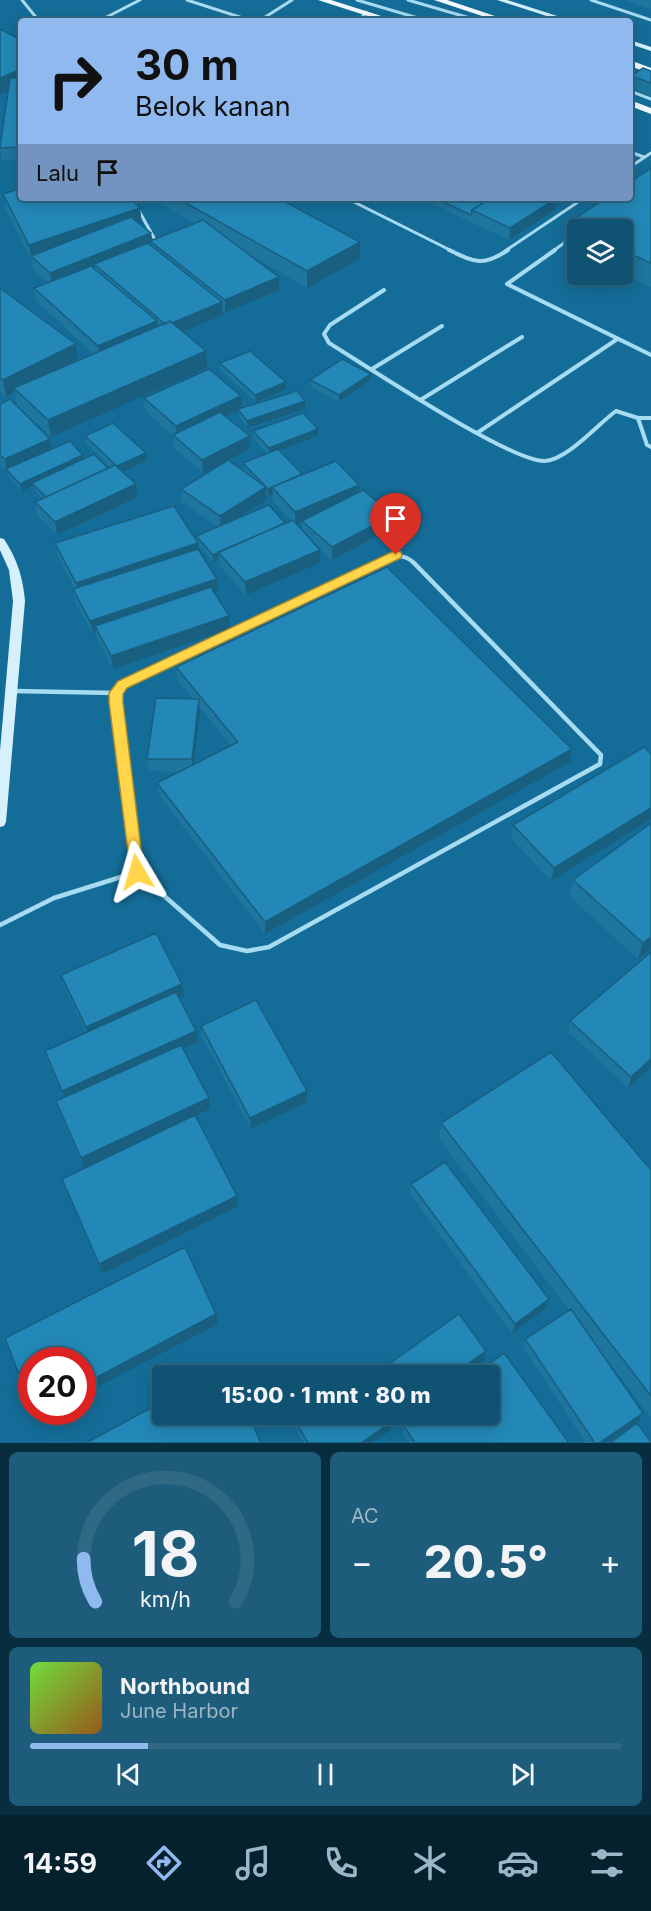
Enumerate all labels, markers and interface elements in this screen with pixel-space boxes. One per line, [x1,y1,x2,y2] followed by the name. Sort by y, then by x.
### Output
[135,39,239,90] text: 30 m
[36,42,114,120] icon: right
[135,90,291,123] text: Belok kanan
[91,156,124,189] icon: arrive
[36,160,79,186] text: Lalu
[567,219,633,285] map controls
[567,219,633,285] button: layers
[370,493,421,555] pin
[379,502,412,535] icon: arrive
[105,840,169,904] position arrow
[18,1347,96,1425] speed limit sign: 20
[221,1382,431,1408] text: 15:00 · 1 mnt · 80 m
[351,1504,379,1528] text: AC
[131,1516,199,1591] text: 18
[424,1534,548,1589] text: 20.5°
[351,1542,373,1582] text: −
[599,1542,621,1582] text: +
[140,1586,190,1612] text: km/h
[120,1673,250,1699] text: Northbound
[120,1699,238,1723] text: June Harbor
[112,1758,145,1791] icon: previous
[309,1758,342,1791] icon: pause
[506,1758,539,1791] icon: next
[143,1842,185,1884] icon: directions
[232,1842,274,1884] icon: music
[320,1842,362,1884] icon: phone
[409,1842,451,1884] icon: climate
[497,1842,539,1884] icon: car
[586,1842,628,1884] icon: filters
[23,1847,97,1880] text: 14:59

